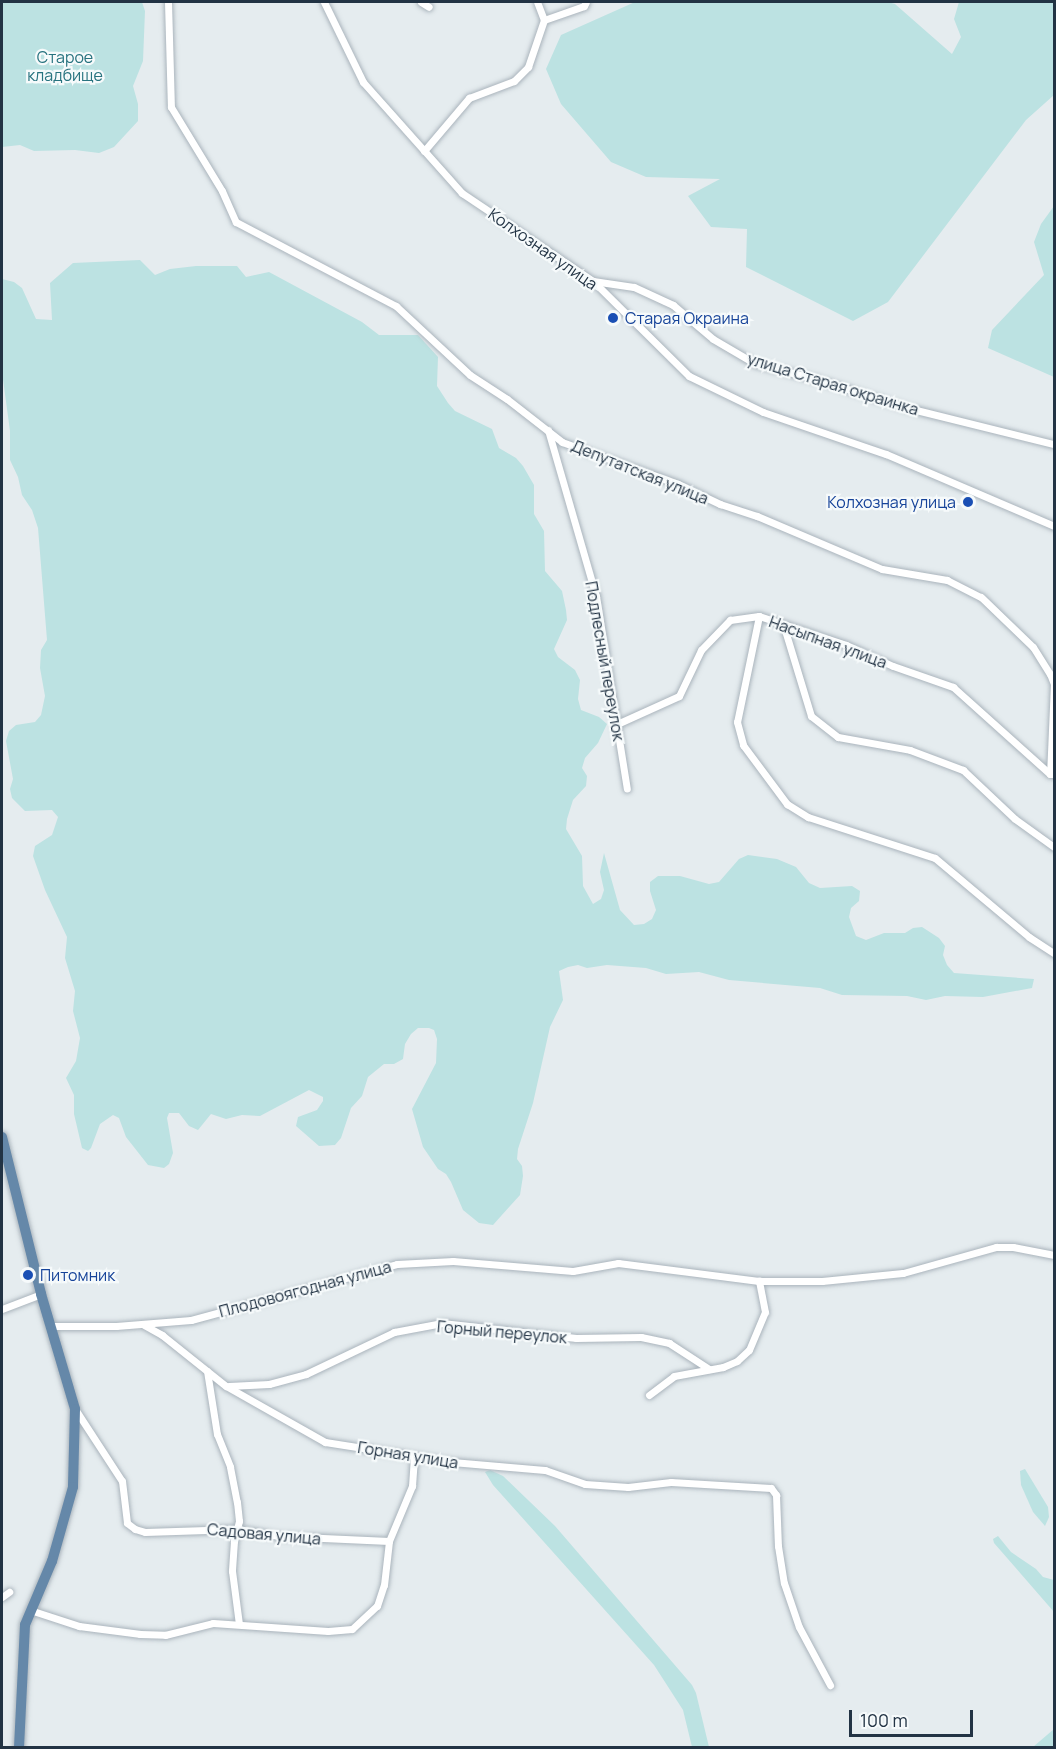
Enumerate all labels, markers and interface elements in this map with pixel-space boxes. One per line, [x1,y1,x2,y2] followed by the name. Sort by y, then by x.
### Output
[27,47,103,85] park label: Старое кладбище
[485,204,601,294] street label: Колхозная улица
[625,308,749,328] place label: Старая Окраина
[606,311,620,325] marker: Старая Окраина
[745,349,921,419] street label: улица Старая окраинка
[569,436,711,508] street label: Депутатская улица
[827,492,956,512] place label: Колхозная улица
[961,495,975,509] marker: Колхозная улица
[581,580,629,742] street label: Подлесный переулок
[766,612,890,672] street label: Насыпная улица
[217,1257,393,1321] street label: Плодовоягодная улица
[40,1265,115,1285] place label: Питомник
[21,1268,35,1282] marker: Питомник
[436,1317,568,1347] street label: Горный переулок
[356,1438,460,1472] street label: Горная улица
[206,1519,322,1549] street label: Садовая улица
[852,1698,976,1736] scale bar
[860,1708,908,1732] text: 100 m

